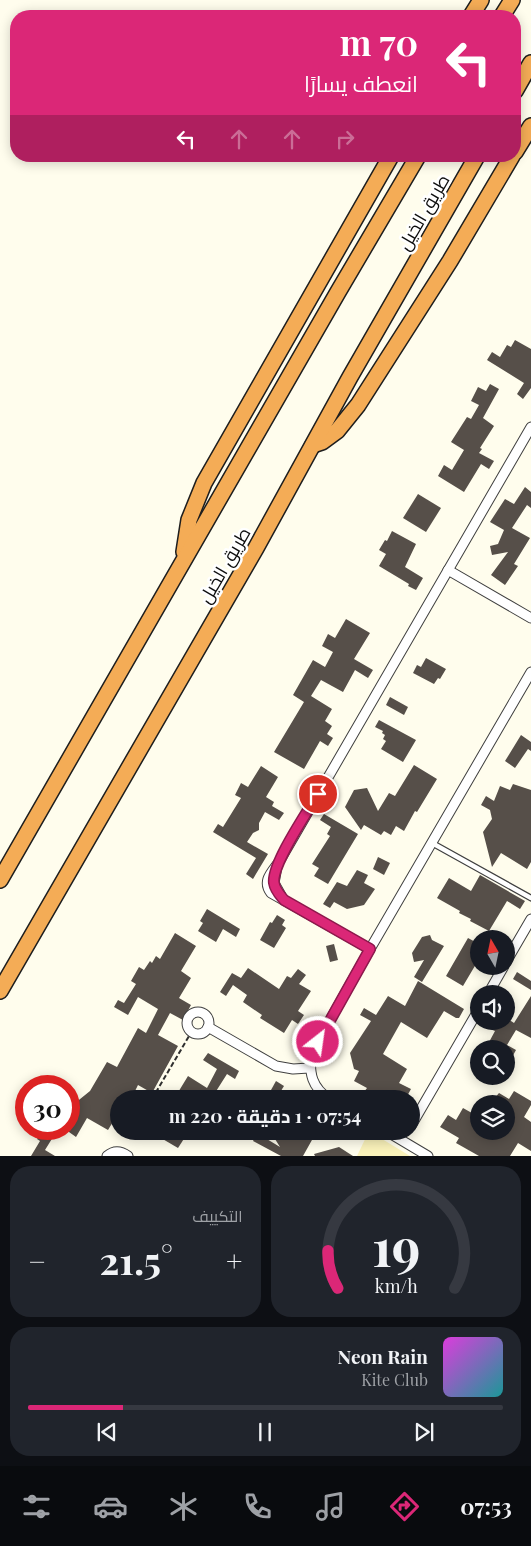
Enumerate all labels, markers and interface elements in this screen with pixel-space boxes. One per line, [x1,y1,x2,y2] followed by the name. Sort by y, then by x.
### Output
[340,18,418,65] text: 70 m
[436,30,501,95] icon: left
[304,68,418,98] text: انعطف يسارًا
[172,125,200,153] icon: left
[225,125,253,153] icon: ahead
[278,125,306,153] icon: ahead
[331,125,359,153] icon: right
[392,170,455,255] street label: طريق الخيل
[193,523,256,608] street label: طريق الخيل
[297,773,339,815] pin
[304,780,332,808] icon: arrive
[470,930,515,975] north arrow
[470,930,515,1140] map controls
[470,985,515,1030] button: sound
[291,1015,343,1067] position arrow
[470,1040,515,1085] button: search
[15,1075,80,1140] speed limit sign: 30
[470,1095,515,1140] button: layers
[169,1102,361,1128] text: 07:54 · 1 دقيقة · 220 m
[192,1205,243,1226] text: التكييف
[371,1211,420,1280] text: 19
[99,1234,173,1285] text: 21.5°
[28,1242,46,1279] text: −
[226,1242,243,1279] text: +
[374,1274,418,1297] text: km/h
[338,1343,428,1369] text: Neon Rain
[361,1369,428,1390] text: Kite Club
[93,1418,121,1446] icon: previous
[251,1418,279,1446] icon: pause
[410,1418,438,1446] icon: next
[19,1489,54,1524] icon: filters
[93,1489,128,1524] icon: car
[166,1489,201,1524] icon: climate
[240,1489,275,1524] icon: phone
[313,1489,348,1524] icon: music
[387,1489,422,1524] icon: directions
[460,1491,512,1521] text: 07:53

